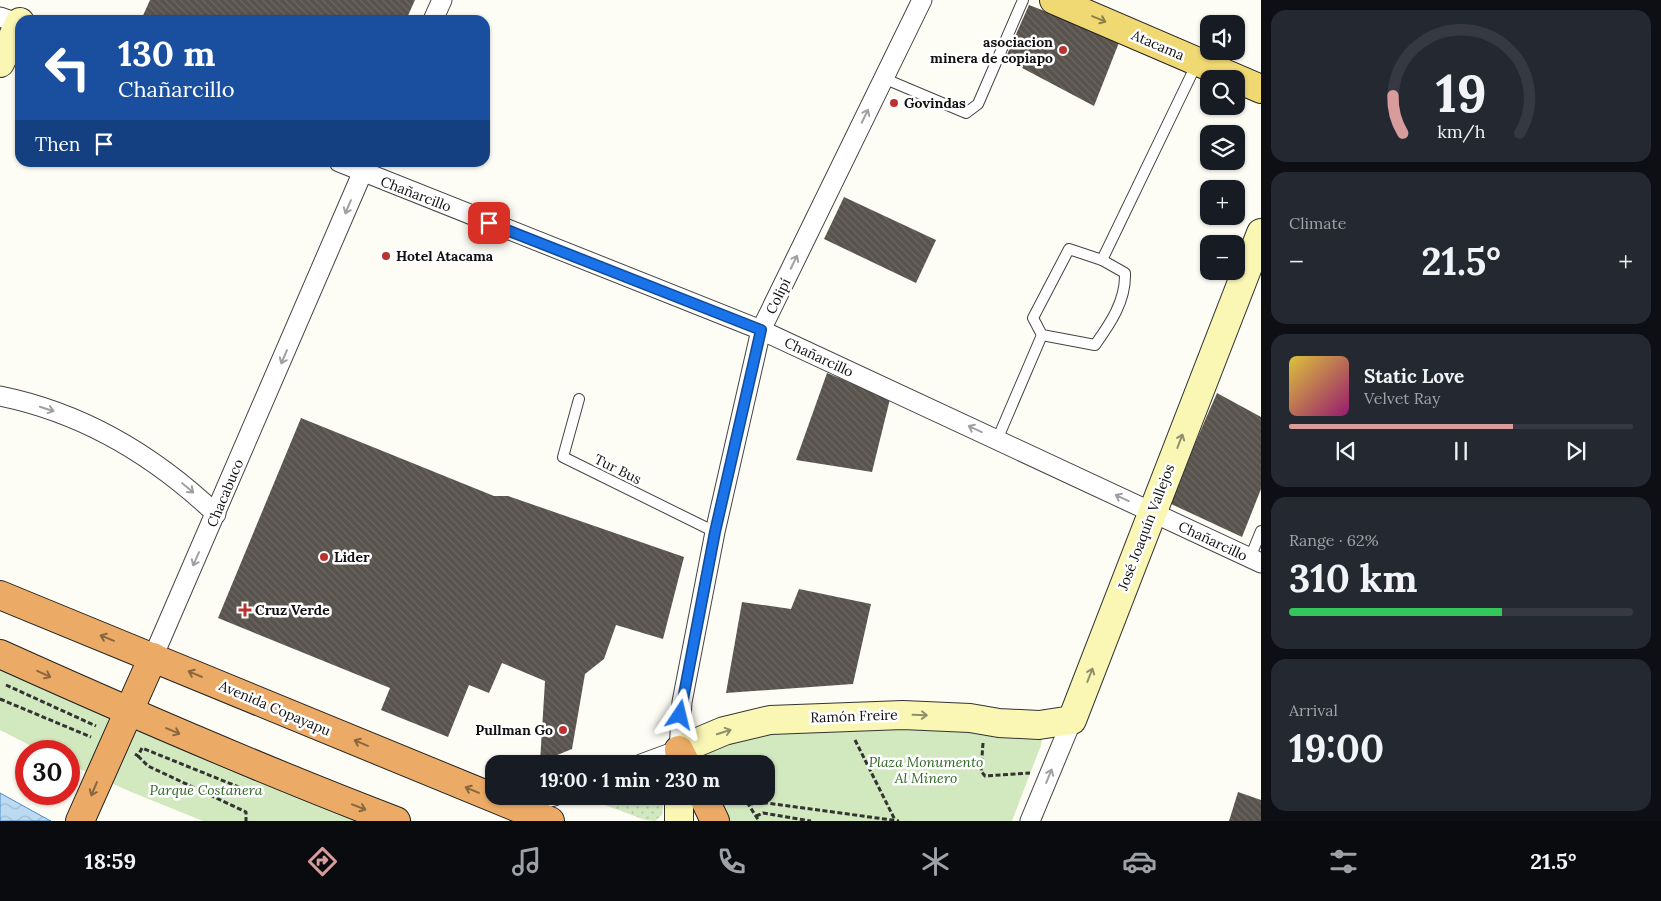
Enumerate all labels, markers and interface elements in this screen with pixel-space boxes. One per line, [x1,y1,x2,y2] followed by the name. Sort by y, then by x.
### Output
[1091,15,1106,25] one-way arrow
[1200,15,1245,280] map controls
[1200,15,1245,60] button: sound
[1128,25,1187,64] street label: Atacama
[118,31,215,76] text: 130 m
[930,33,1053,67] place label: asociacion minera de copiapo
[35,35,100,100] icon: left
[1057,44,1069,56] marker: asociacion minera de copiapo
[1435,60,1487,126] text: 19
[1200,70,1245,115] button: search
[118,75,235,103] text: Chañarcillo
[904,94,966,112] place label: Govindas
[888,97,900,109] marker: Govindas
[861,109,870,124] one-way arrow
[1437,120,1485,143] text: km/h
[1200,125,1245,170] button: layers
[90,130,118,158] icon: arrive
[35,132,80,156] text: Then
[378,172,454,216] street label: Chañarcillo
[1200,180,1245,225] button: +
[342,199,352,214] one-way arrow
[468,202,510,244] pin
[475,209,503,237] icon: arrive
[1289,213,1346,233] text: Climate
[1200,235,1245,280] button: −
[1421,237,1501,285] text: 21.5°
[1289,244,1304,280] text: −
[1618,244,1633,280] text: +
[396,247,494,265] place label: Hotel Atacama
[380,250,392,262] marker: Hotel Atacama
[790,255,799,270] one-way arrow
[762,275,794,317] street label: Colipí
[782,333,856,381] street label: Chañarcillo
[278,349,288,364] one-way arrow
[1364,364,1464,388] text: Static Love
[1364,388,1440,408] text: Velvet Ray
[39,404,55,414] one-way arrow
[968,424,983,433] one-way arrow
[1176,434,1185,449] one-way arrow
[1332,437,1360,465] icon: previous
[1447,437,1475,465] icon: pause
[1562,437,1590,465] icon: next
[591,450,645,488] street label: Tur Bus
[203,456,247,530] street label: Chacabuco
[1113,461,1178,594] street label: José Joaquín Vallejos
[181,482,194,493] one-way arrow
[1115,493,1130,503] one-way arrow
[1176,517,1250,565] street label: Chañarcillo
[1289,530,1379,550] text: Range · 62%
[334,548,370,566] place label: Lider
[191,551,201,566] one-way arrow
[318,551,330,563] marker: Lider
[1289,554,1417,602] text: 310 km
[255,601,330,619] place label: Cruz Verde
[239,604,251,616] marker: Cruz Verde
[100,633,115,642] one-way arrow
[1086,667,1095,683] one-way arrow
[36,669,51,679] one-way arrow
[188,669,203,679] one-way arrow
[216,676,334,740] street label: Avenida Copayapu
[653,688,705,740] position arrow
[1289,700,1338,720] text: Arrival
[810,705,898,727] street label: Ramón Freire
[912,710,928,720] one-way arrow
[475,721,553,739] place label: Pullman Go
[557,724,569,736] marker: Pullman Go
[1289,724,1384,772] text: 19:00
[165,726,180,736] one-way arrow
[716,726,732,736] one-way arrow
[354,738,369,748] one-way arrow
[15,740,80,805] speed limit sign: 30
[869,753,983,787] park label: Plaza Monumento Al Minero
[540,768,720,792] text: 19:00 · 1 min · 230 m
[1044,769,1054,784] one-way arrow
[88,781,98,796] one-way arrow
[150,781,263,799] park label: Parque Costanera
[465,784,480,794] one-way arrow
[351,803,366,812] one-way arrow
[305,844,340,879] icon: directions
[509,844,544,879] icon: music
[714,844,749,879] icon: phone
[918,844,953,879] icon: climate
[1122,844,1157,879] icon: car
[1326,844,1361,879] icon: filters
[85,847,136,875] text: 18:59
[1530,847,1576,875] text: 21.5°

